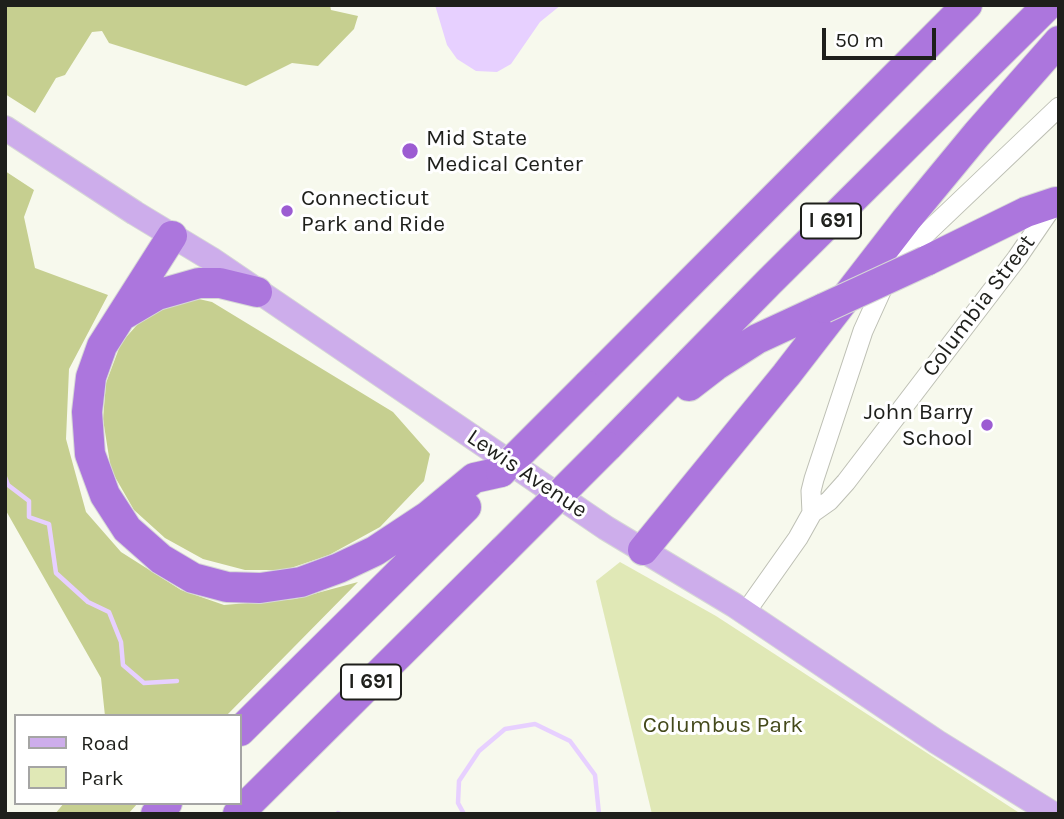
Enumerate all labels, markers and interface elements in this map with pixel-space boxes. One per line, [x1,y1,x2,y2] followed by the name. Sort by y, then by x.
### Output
[826,14,940,58] scale bar
[835,28,884,52] text: 50 m
[426,124,583,178] place label: Mid State Medical Center
[400,141,420,161] marker: Mid State Medical Center
[301,184,445,238] place label: Connecticut Park and Ride
[279,203,295,219] marker: Connecticut Park and Ride
[801,204,861,238] road number: I 691
[917,230,1041,382] street label: Columbia Street
[864,398,973,452] place label: John Barry School
[979,417,995,433] marker: John Barry School
[462,424,592,524] street label: Lewis Avenue
[341,664,401,700] road number: I 691
[643,711,803,739] park label: Columbus Park
[14,714,242,805] legend
[81,731,129,755] text: Road
[81,766,124,790] text: Park

